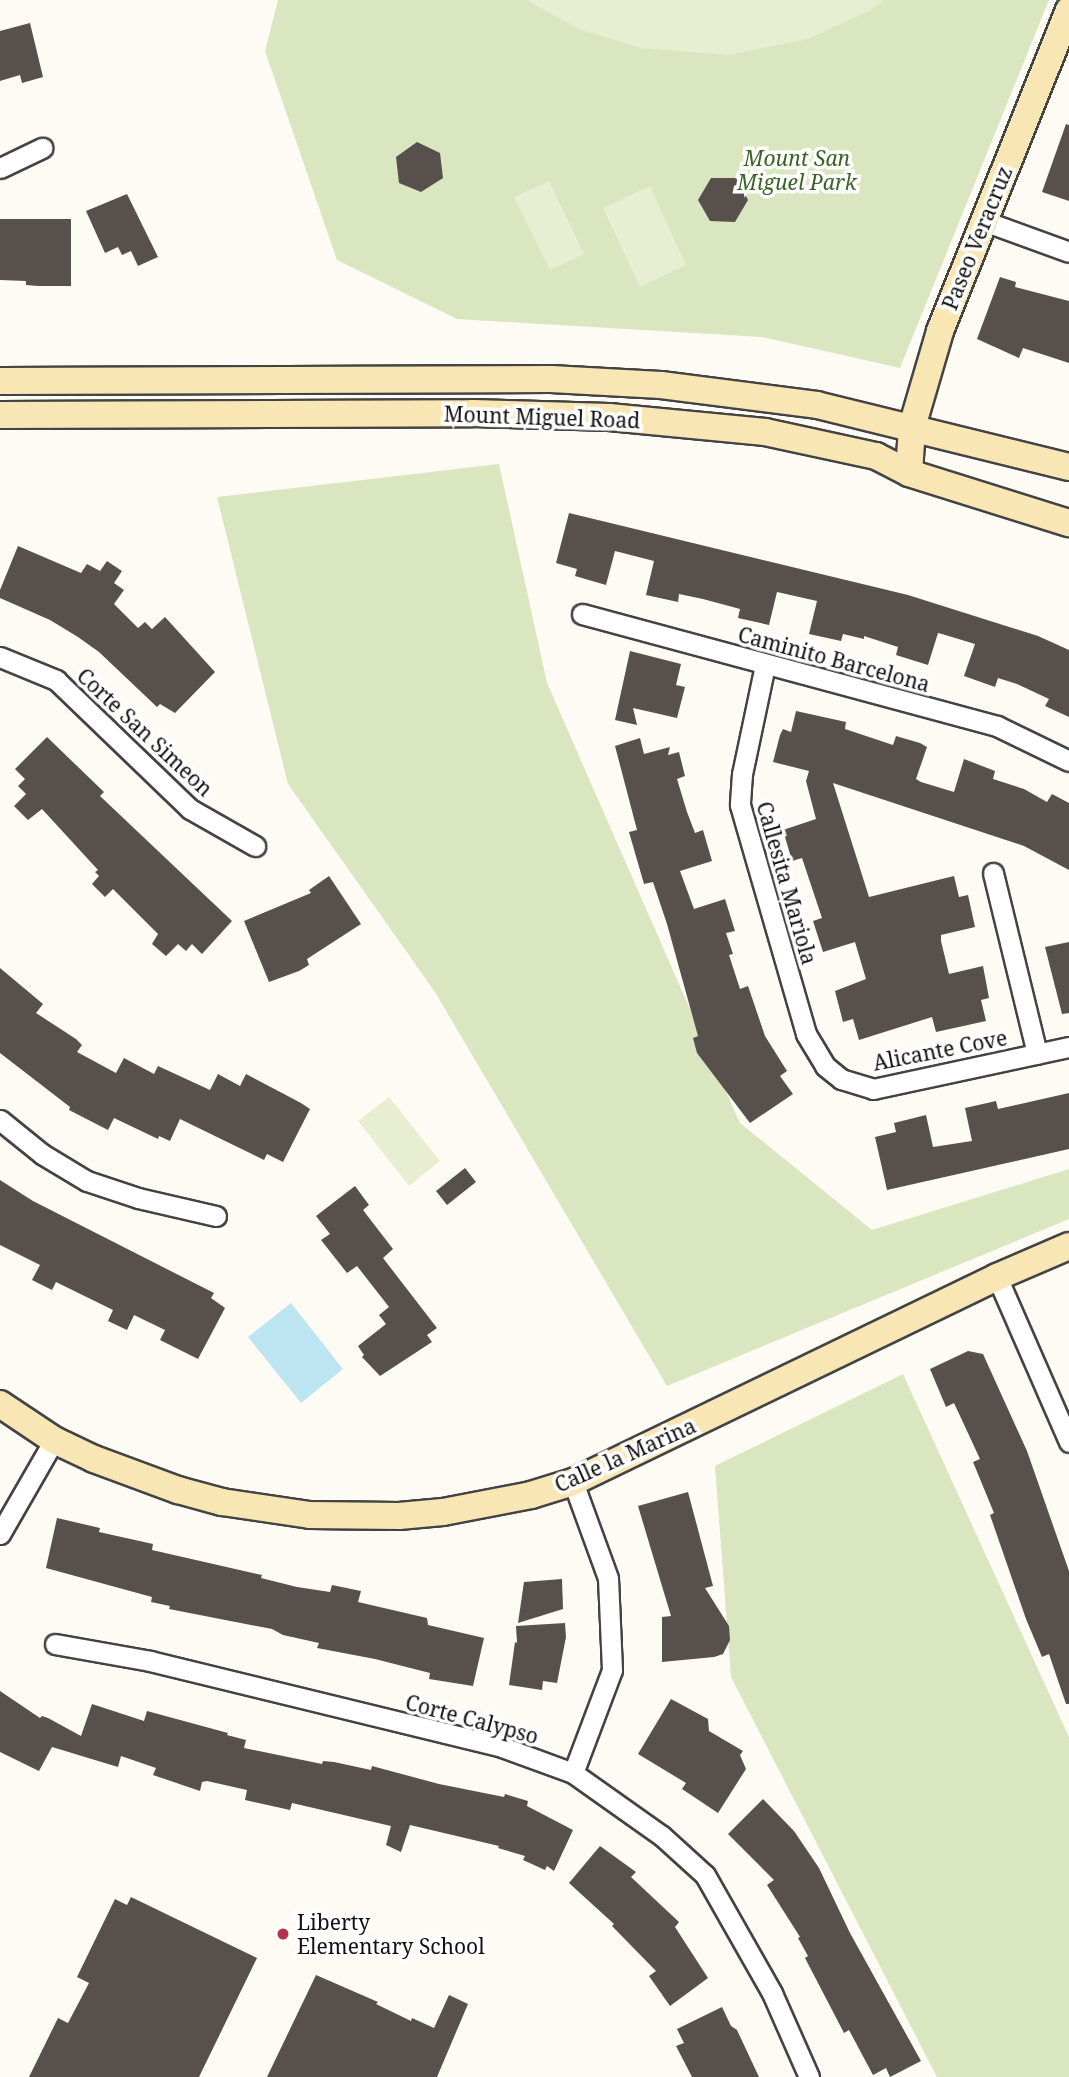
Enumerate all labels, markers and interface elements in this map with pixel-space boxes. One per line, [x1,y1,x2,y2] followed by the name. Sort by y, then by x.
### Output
[737,145,857,195] park label: Mount San Miguel Park
[937,163,1017,313] street label: Paseo Veracruz
[443,401,641,433] street label: Mount Miguel Road
[735,621,933,697] street label: Caminito Barcelona
[72,663,218,801] street label: Corte San Simeon
[752,799,822,967] street label: Callesita Mariola
[871,1025,1009,1075] street label: Alicante Cove
[551,1413,699,1497] street label: Calle la Marina
[403,1689,541,1749] street label: Corte Calypso
[297,1909,485,1959] place label: Liberty Elementary School
[275,1926,291,1942] marker: Liberty Elementary School

